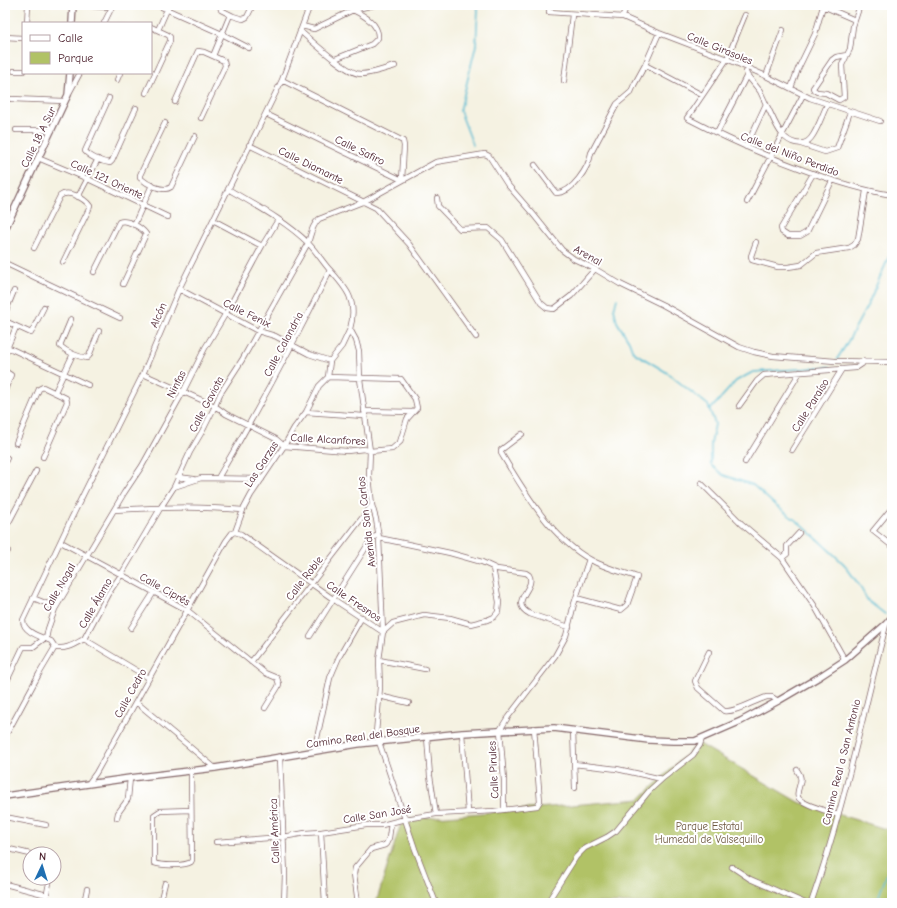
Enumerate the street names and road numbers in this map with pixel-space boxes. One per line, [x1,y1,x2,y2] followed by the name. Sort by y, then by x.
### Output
[685,29,755,68] street label: Calle Girasoles
[18,104,59,170] street label: Calle 18 A Sur
[739,130,841,179] street label: Calle del Niño Perdido
[333,133,387,168] street label: Calle Safiro
[276,144,346,187] street label: Calle Diamante
[68,157,146,202] street label: Calle 121 Oriente
[571,242,604,268] street label: Arenal
[221,296,273,331] street label: Calle Fenix
[147,301,170,330] street label: Alcón
[261,310,306,379] street label: Calle Calandria
[164,368,189,400] street label: Ninfas
[186,374,227,434] street label: Calle Gaviota
[789,376,832,434] street label: Calle Paraíso
[290,431,366,448] street label: Calle Alcanfores
[242,439,281,490] street label: Las Garzas
[354,476,378,568] street label: Avenida San Carlos
[283,553,326,603] street label: Calle Roble
[40,561,78,614] street label: Calle Nogal
[137,570,193,609] street label: Calle Ciprés
[75,575,115,631] street label: Calle Álamo
[324,578,384,625] street label: Calle Fresnos
[112,666,149,720] street label: Calle Cedro
[819,697,864,827] street label: Camino Real a San Antonio
[305,722,421,751] street label: Camino Real del Bosque
[485,740,501,799] street label: Calle Pirules
[267,798,282,864] street label: Calle América
[342,803,413,826] street label: Calle San José

